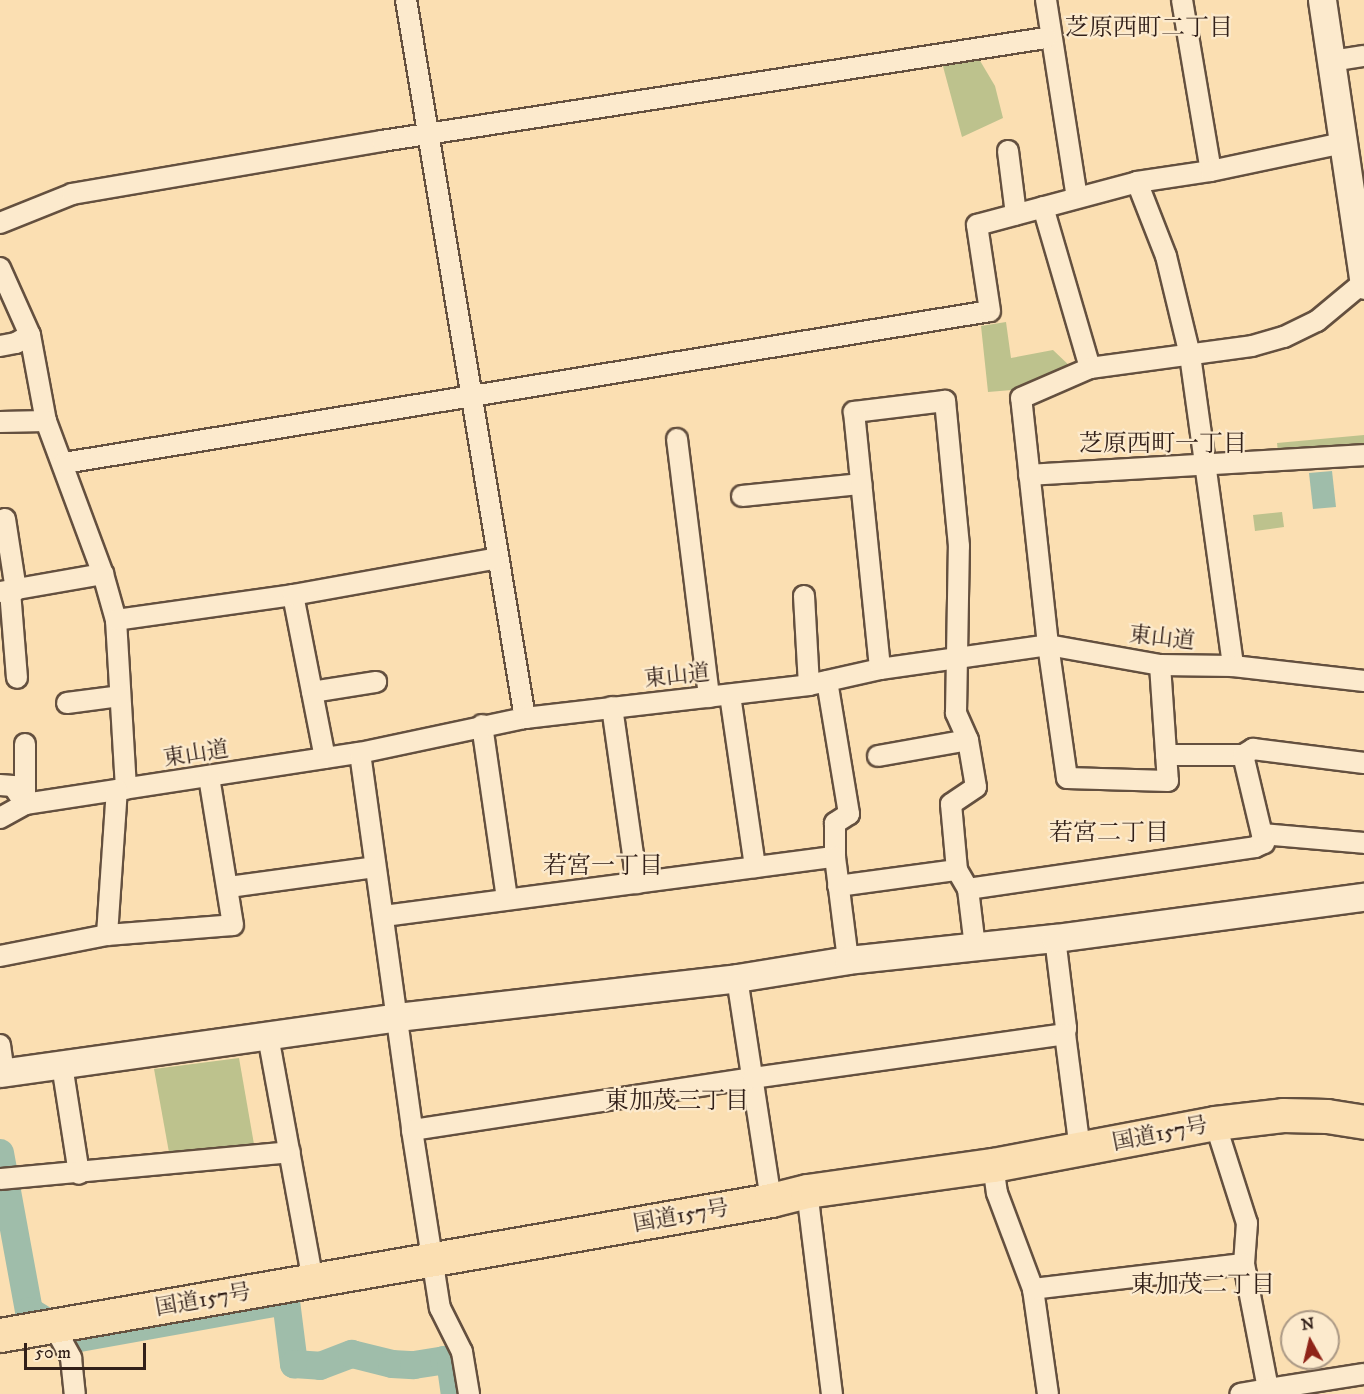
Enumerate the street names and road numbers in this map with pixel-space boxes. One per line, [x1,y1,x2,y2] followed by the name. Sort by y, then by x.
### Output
[1128,621,1196,655] street label: 東山道
[643,659,711,693] street label: 東山道
[161,736,231,772] street label: 東山道
[1110,1112,1210,1156] street label: 国道157号
[631,1195,731,1237] street label: 国道157号
[153,1279,253,1321] street label: 国道157号

